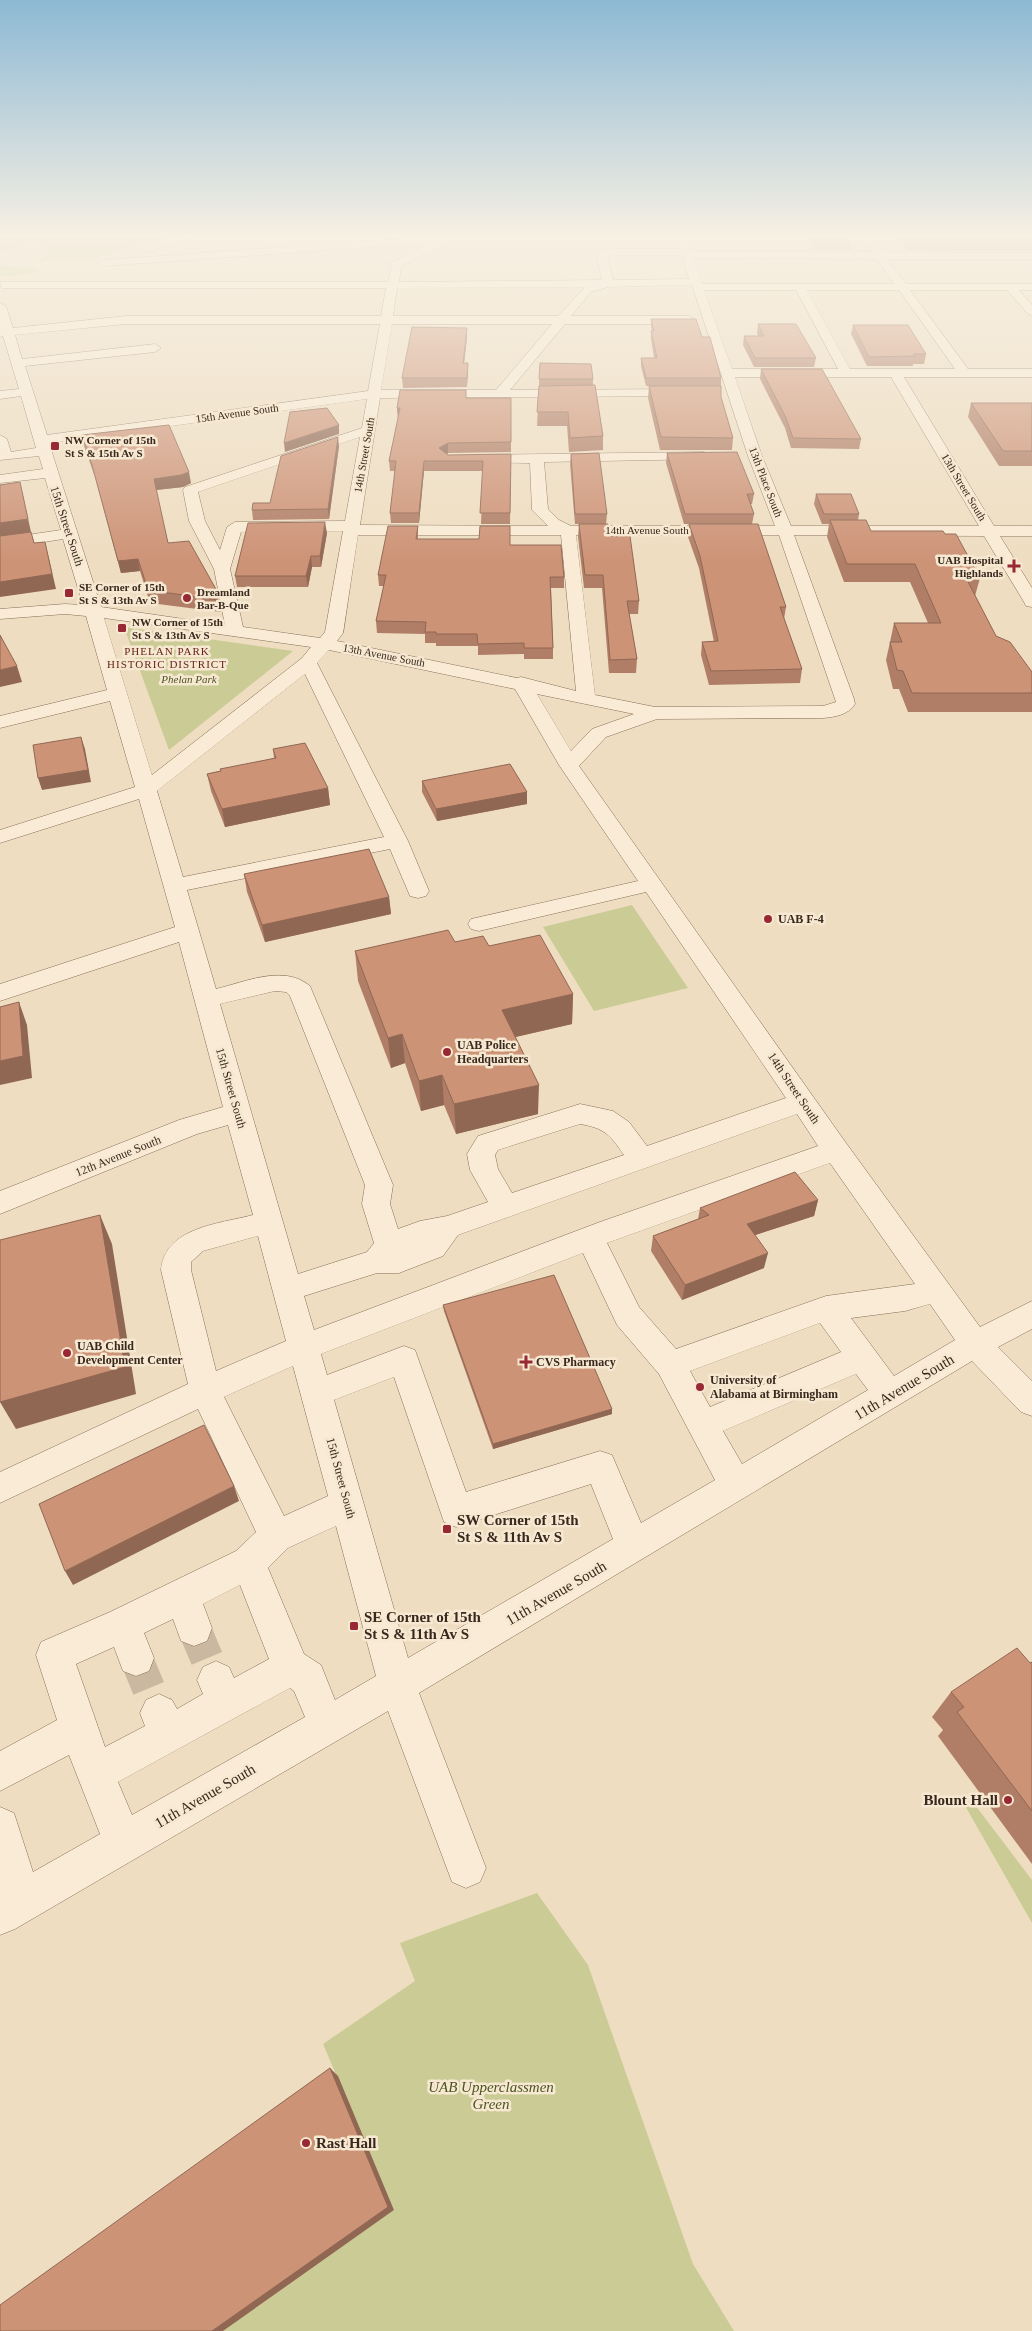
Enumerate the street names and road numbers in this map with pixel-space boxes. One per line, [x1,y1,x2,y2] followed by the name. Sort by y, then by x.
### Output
[195,401,280,425] street label: 15th Avenue South
[351,416,377,494] street label: 14th Street South
[747,445,785,519] street label: 13th Place South
[939,451,989,523] street label: 13th Street South
[47,484,87,568] street label: 15th Street South
[605,524,689,536] street label: 14th Avenue South
[342,641,427,669] street label: 13th Avenue South
[213,1046,249,1130] street label: 15th Street South
[765,1050,823,1126] street label: 14th Street South
[73,1132,163,1180] street label: 12th Avenue South
[851,1351,957,1423] street label: 11th Avenue South
[323,1436,359,1520] street label: 15th Street South
[503,1557,610,1628] street label: 11th Avenue South
[152,1760,259,1831] street label: 11th Avenue South

